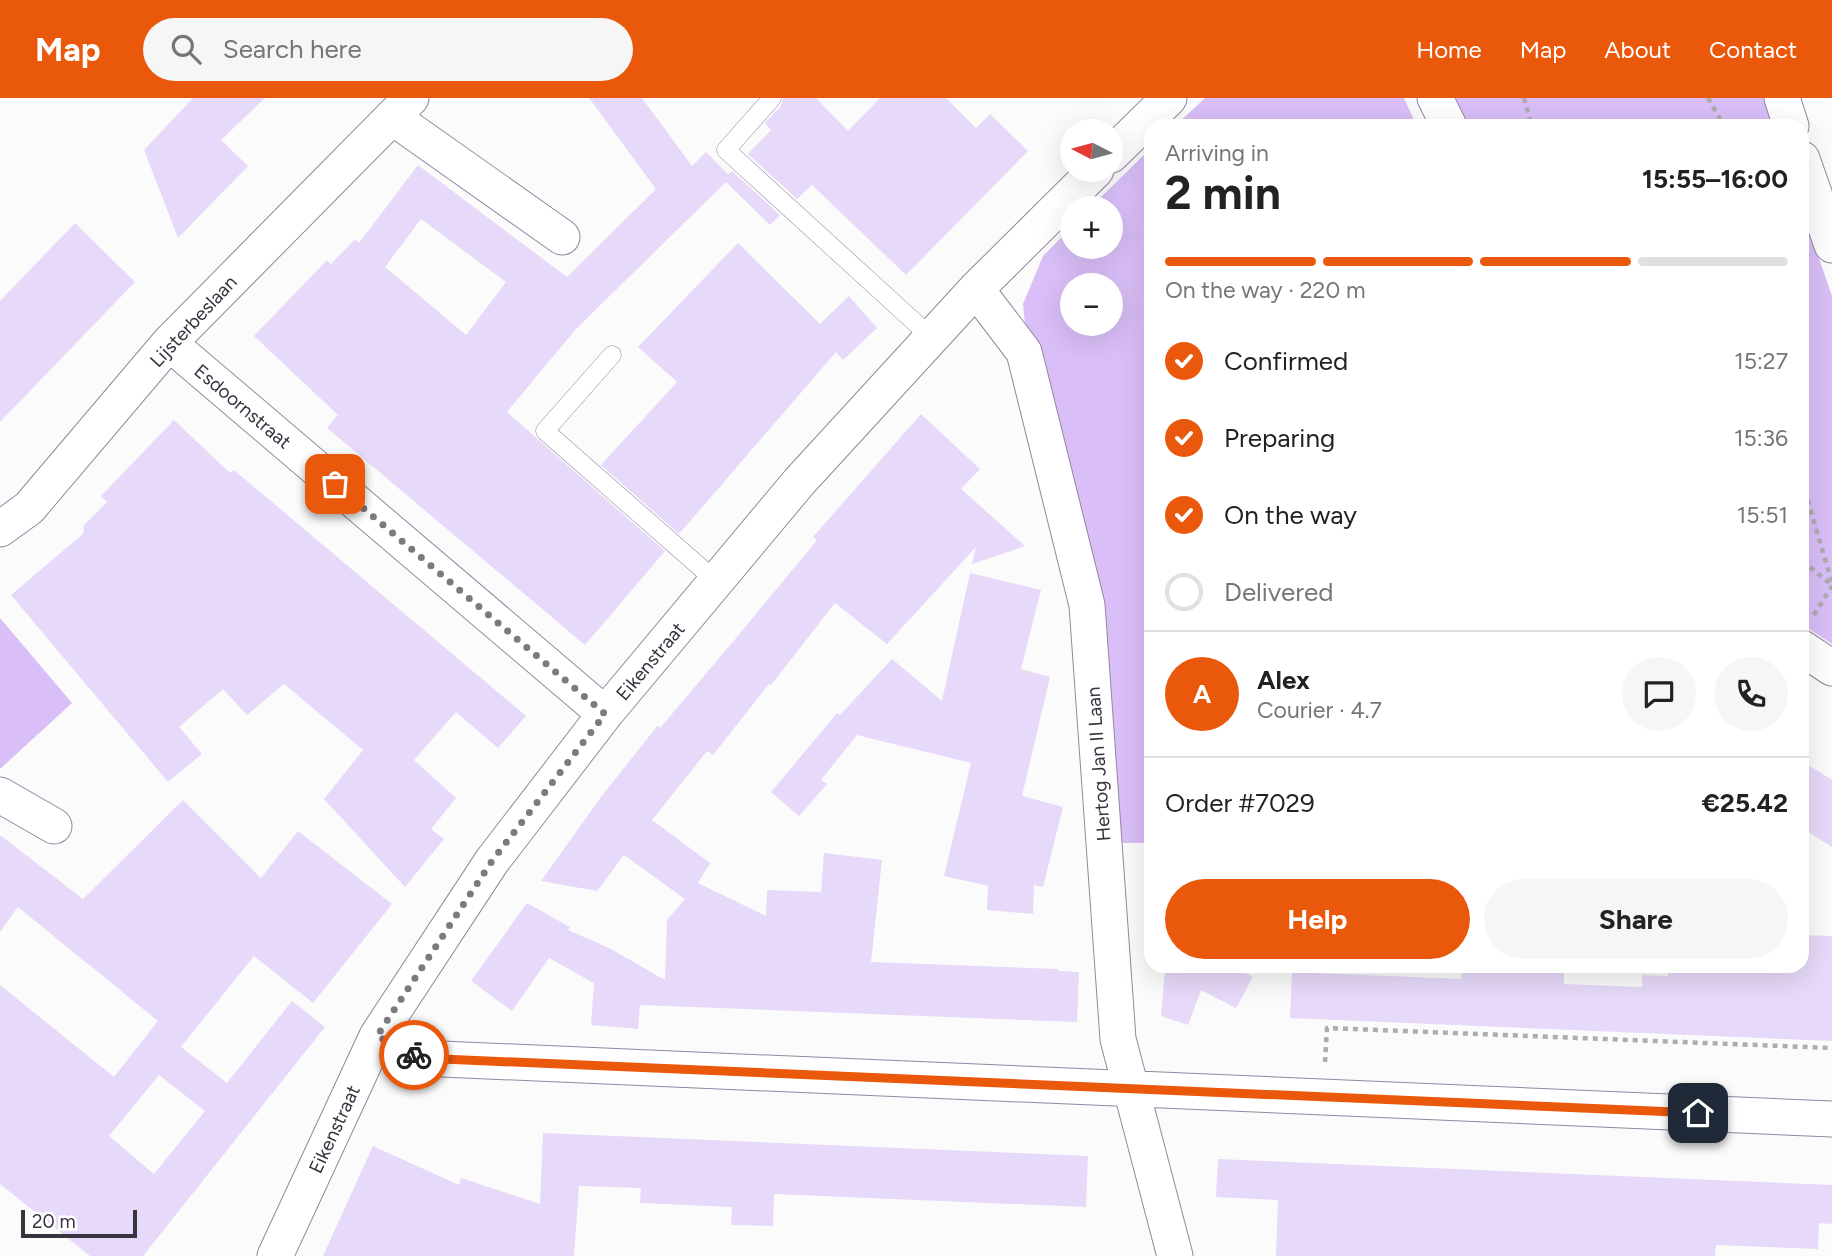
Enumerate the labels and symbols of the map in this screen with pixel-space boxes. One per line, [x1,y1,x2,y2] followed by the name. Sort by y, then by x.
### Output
[1060,119,1124,182] north arrow
[145,271,242,372] street label: Lijsterbeslaan
[190,359,296,454] street label: Esdoornstraat
[305,454,365,514] pin
[611,618,690,705] street label: Eikenstraat
[1082,686,1115,842] street label: Hertog Jan II Laan
[379,1020,449,1090] courier
[304,1081,365,1177] street label: Eikenstraat
[1668,1083,1728,1143] pin
[21,1207,136,1239] scale bar

